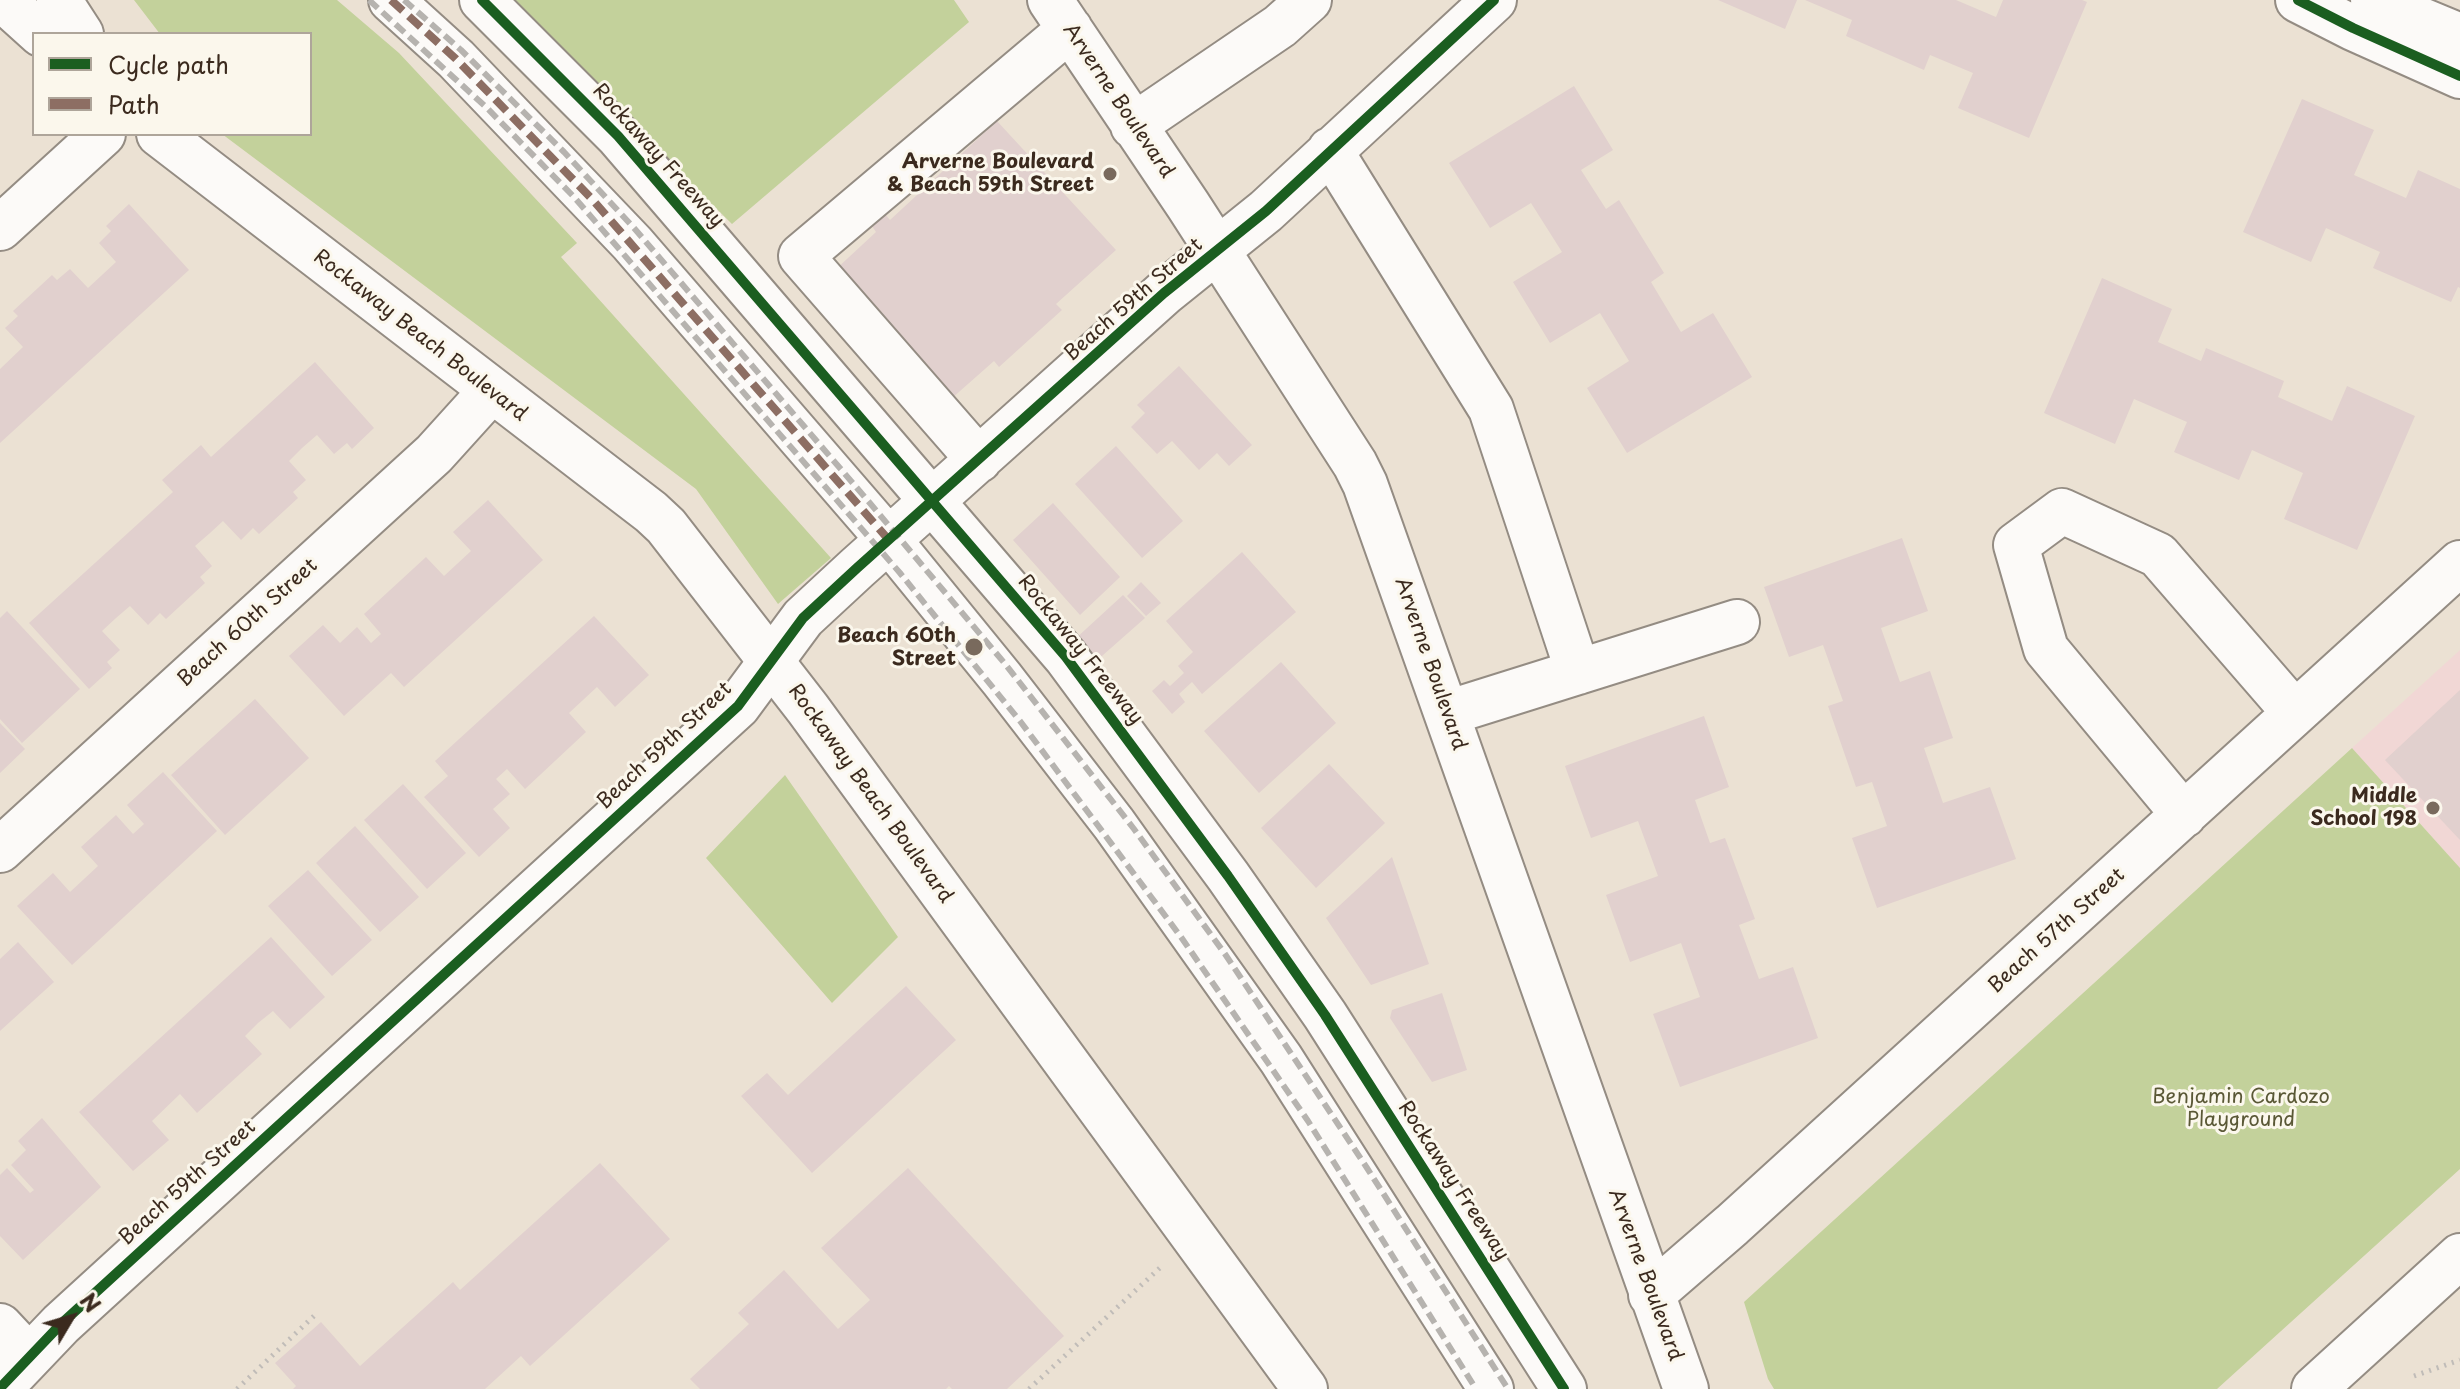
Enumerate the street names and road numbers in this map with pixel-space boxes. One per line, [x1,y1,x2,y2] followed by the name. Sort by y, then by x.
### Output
[1057,19,1179,183] street label: Arverne Boulevard
[587,79,729,233] street label: Rockaway Freeway
[1060,233,1208,367] street label: Beach 59th Street
[309,245,531,427] street label: Rockaway Beach Boulevard
[173,554,323,692] street label: Beach 60th Street
[1012,571,1148,729] street label: Rockaway Freeway
[1389,575,1471,753] street label: Arverne Boulevard
[593,677,737,815] street label: Beach 59th Street
[783,680,957,908] street label: Rockaway Beach Boulevard
[1984,864,2130,998] street label: Beach 57th Street
[1393,1097,1513,1265] street label: Rockaway Freeway
[115,1115,261,1251] street label: Beach 59th Street
[1603,1186,1687,1364] street label: Arverne Boulevard

